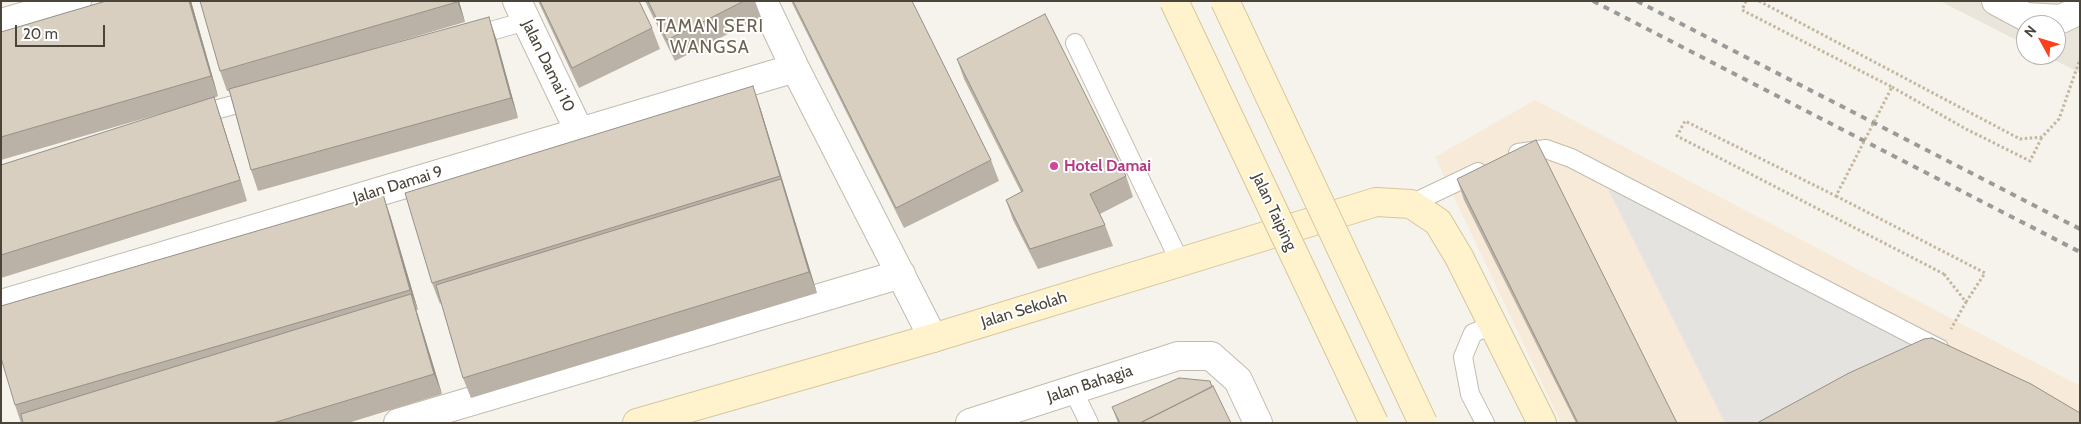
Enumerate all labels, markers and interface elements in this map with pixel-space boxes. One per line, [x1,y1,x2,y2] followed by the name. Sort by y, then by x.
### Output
[18,15,108,47] scale bar
[2016,15,2066,65] north arrow
[655,16,765,58] district label: TAMAN SERI WANGSA
[517,17,579,115] street label: Jalan Damai 10
[2020,22,2040,41] text: N
[23,25,58,43] text: 20 m
[1064,156,1151,176] place label: Hotel Damai
[1048,160,1060,172] marker: Hotel Damai
[351,162,445,208] street label: Jalan Damai 9
[1248,170,1300,254] street label: Jalan Taiping
[979,288,1069,332] street label: Jalan Sekolah
[1045,361,1135,407] street label: Jalan Bahagia

